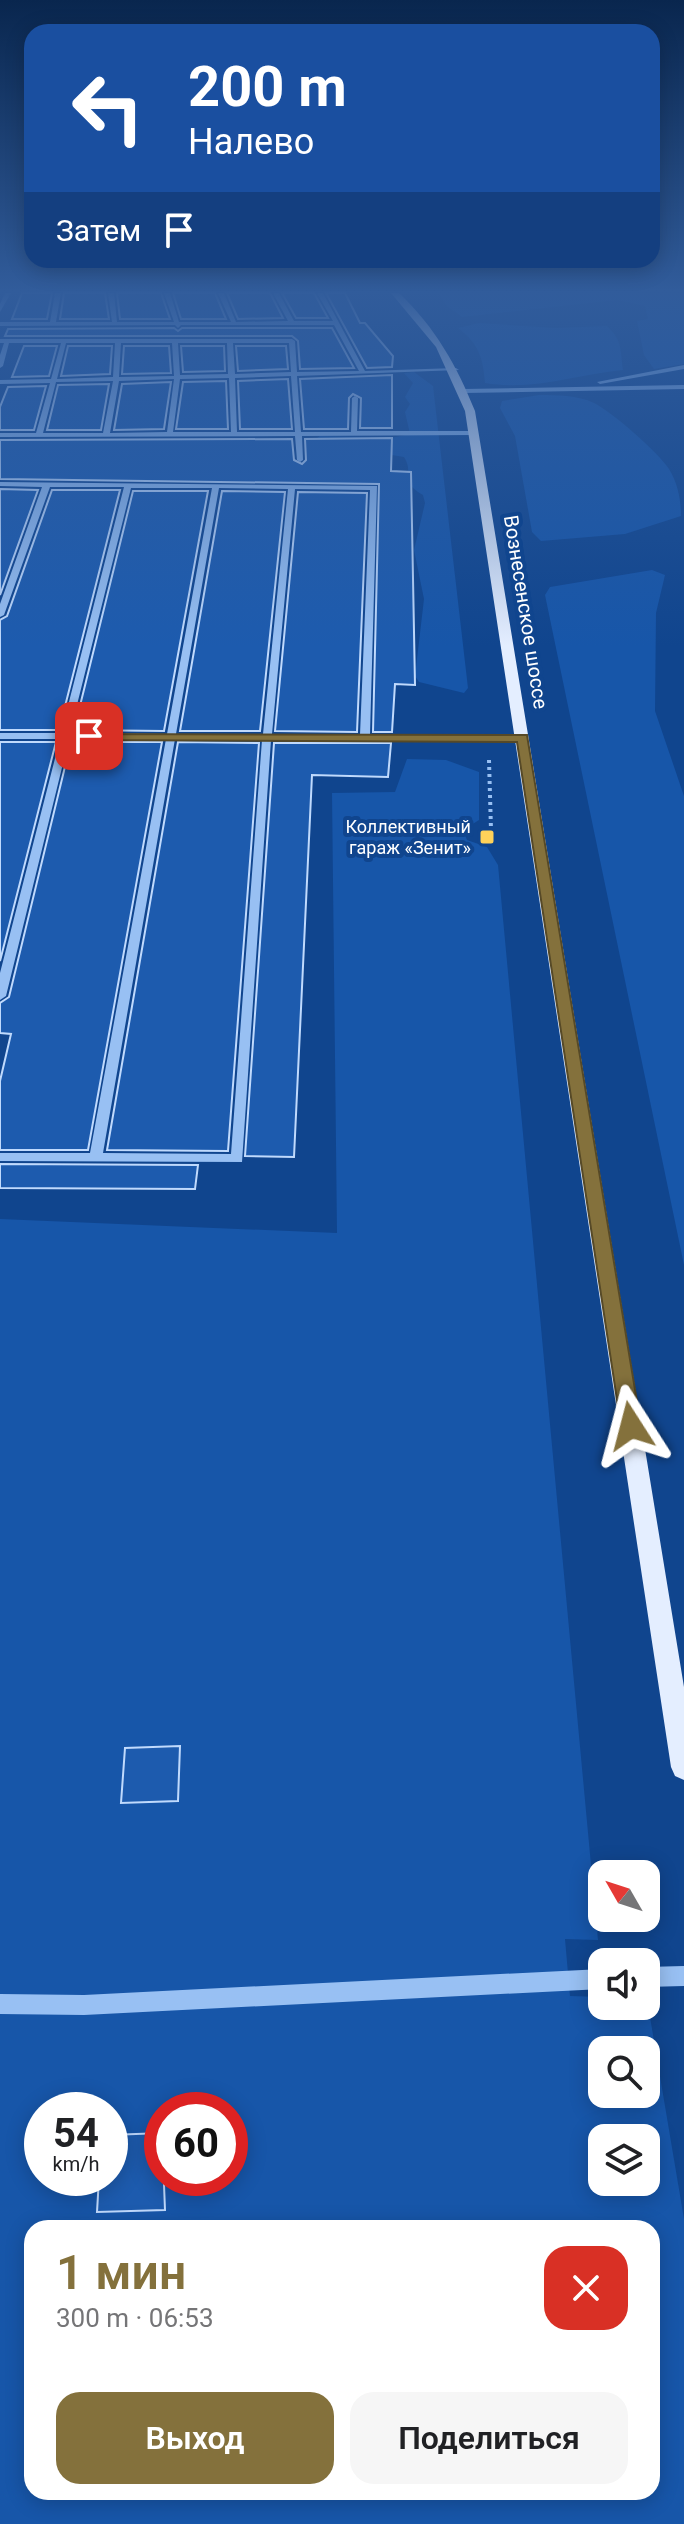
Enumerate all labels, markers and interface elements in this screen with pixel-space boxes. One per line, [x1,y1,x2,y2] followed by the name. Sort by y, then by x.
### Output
[188,54,347,120] text: 200 m
[56,56,160,160] icon: left
[188,121,314,163] text: Налево
[157,208,201,252] icon: arrive
[56,213,141,248] text: Затем
[499,513,553,711] street label: Вознесенское шоссе
[55,702,123,770] pin
[67,714,111,758] icon: arrive
[345,816,471,858] place label: Коллективный гараж «Зенит»
[478,828,496,846] marker: Коллективный гараж «Зенит»
[589,1384,673,1468] position arrow
[588,1860,660,1932] north arrow
[588,1860,660,2196] map controls
[588,1948,660,2020] button: sound
[588,2036,660,2108] button: search
[144,2092,248,2196] speed limit sign: 60
[53,2110,99,2157] text: 54
[588,2124,660,2196] button: layers
[53,2152,99,2176] text: km/h
[56,2244,186,2301] text: 1 мин
[544,2246,628,2330] button: close
[56,2303,214,2333] text: 300 m · 06:53
[56,2392,334,2484] button: Выход
[350,2392,628,2484] button: Поделиться

